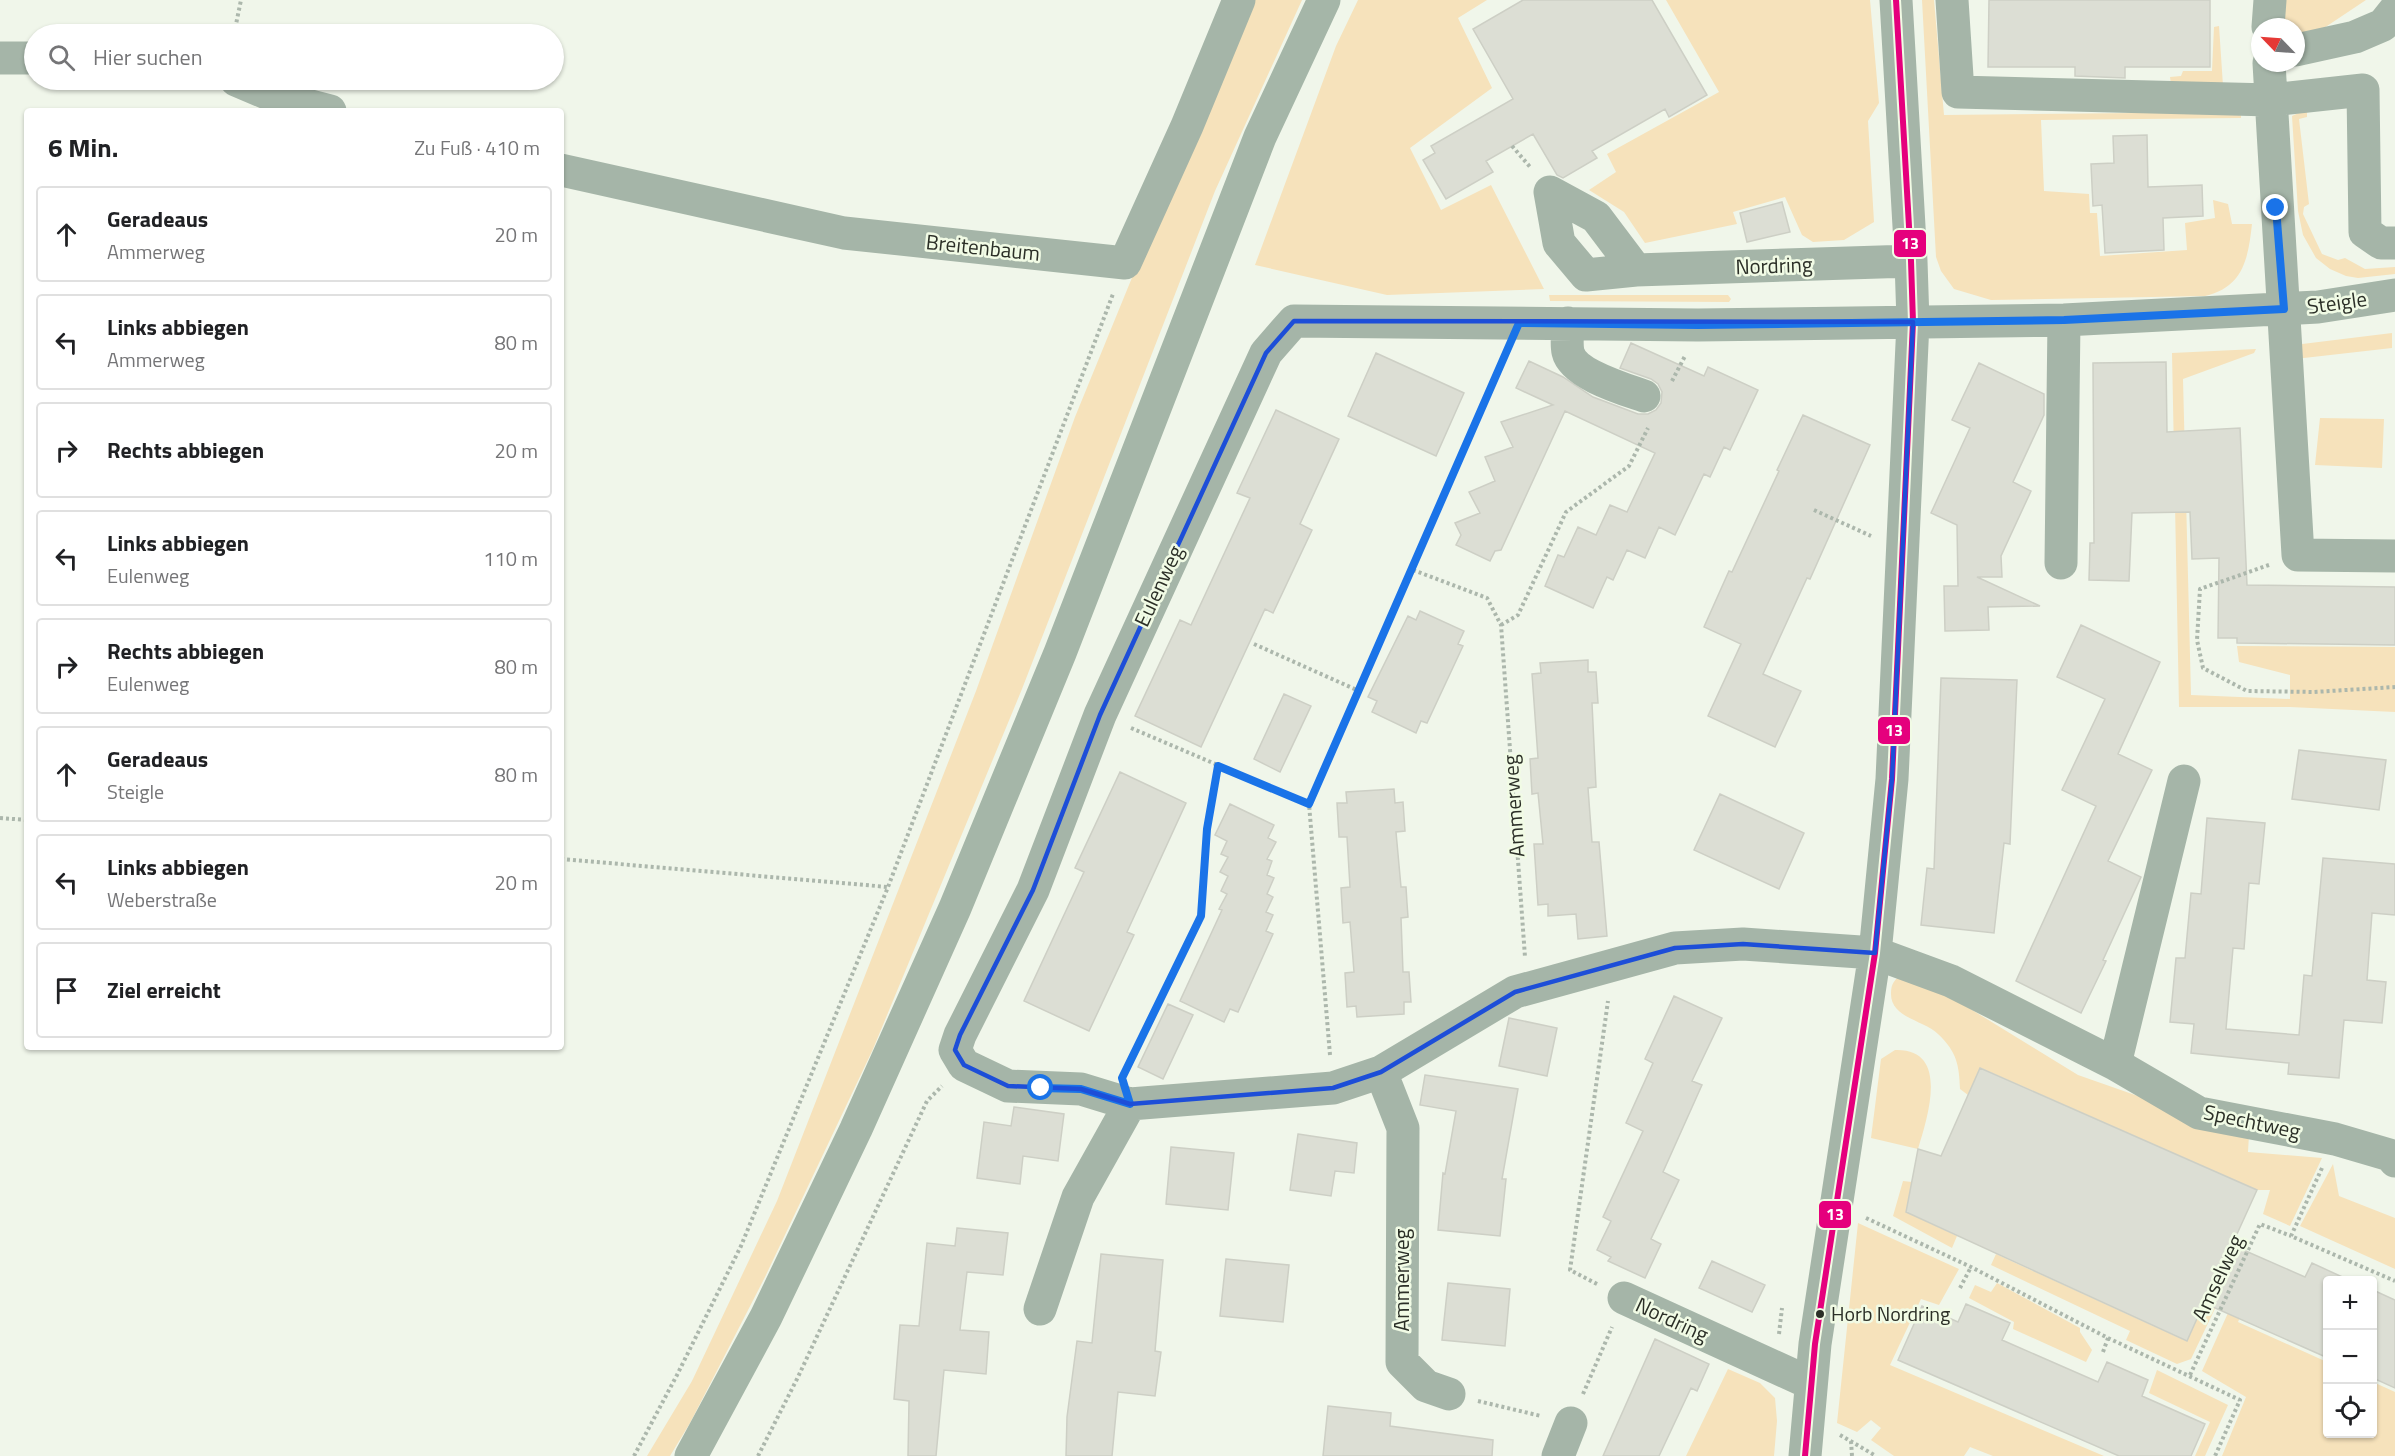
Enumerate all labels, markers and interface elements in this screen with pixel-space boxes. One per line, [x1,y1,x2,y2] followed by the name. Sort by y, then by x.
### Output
[2251,18,2305,72] north arrow
[24,24,564,90] search box
[93,40,202,74] text: Hier suchen
[45,41,78,74] icon: search
[48,128,118,167] text: 6 Min.
[414,132,540,163] text: Zu Fuß · 410 m
[2262,194,2288,220] route end
[107,202,208,236] text: Geradeaus
[50,218,83,251] icon: ahead
[494,219,538,250] text: 20 m
[924,225,1042,269] street label: Breitenbaum
[1893,229,1927,258] line badge: 13
[1901,231,1919,255] text: 13
[107,236,205,267] text: Ammerweg
[1735,248,1813,282] street label: Nordring
[2305,282,2369,322] street label: Steigle
[107,310,249,344] text: Links abbiegen
[50,326,83,359] icon: left
[494,327,538,358] text: 80 m
[107,344,205,375] text: Ammerweg
[107,433,264,467] text: Rechts abbiegen
[50,434,83,467] icon: right
[494,435,538,466] text: 20 m
[107,526,249,560] text: Links abbiegen
[1125,539,1191,632] street label: Eulenweg
[50,542,83,575] icon: left
[483,543,538,574] text: 110 m
[107,560,189,591] text: Eulenweg
[107,634,264,668] text: Rechts abbiegen
[50,650,83,683] icon: right
[494,651,538,682] text: 80 m
[107,668,189,699] text: Eulenweg
[1877,716,1911,745] line badge: 13
[1885,718,1903,742] text: 13
[107,742,208,776] text: Geradeaus
[1493,753,1533,858] street label: Ammerweg
[50,758,83,791] icon: ahead
[494,759,538,790] text: 80 m
[107,776,164,807] text: Steigle
[107,850,249,884] text: Links abbiegen
[50,866,83,899] icon: left
[494,867,538,898] text: 20 m
[107,884,217,915] text: Weberstraße
[107,973,221,1007] text: Ziel erreicht
[50,974,83,1007] icon: arrive
[1027,1074,1053,1100] route start
[2201,1095,2304,1147] street label: Spechtweg
[1818,1200,1852,1229] line badge: 13
[1826,1202,1844,1226] text: 13
[1385,1228,1417,1331] street label: Ammerweg
[2183,1229,2251,1326] street label: Amselweg
[2323,1276,2377,1438] map controls
[2323,1276,2377,1330] button: +
[1631,1288,1714,1350] street label: Nordring
[1831,1298,1950,1329] place label: Horb Nordring
[1814,1308,1826,1320] marker: Horb Nordring
[2323,1330,2377,1384] button: −
[2323,1384,2377,1438] button: locate

